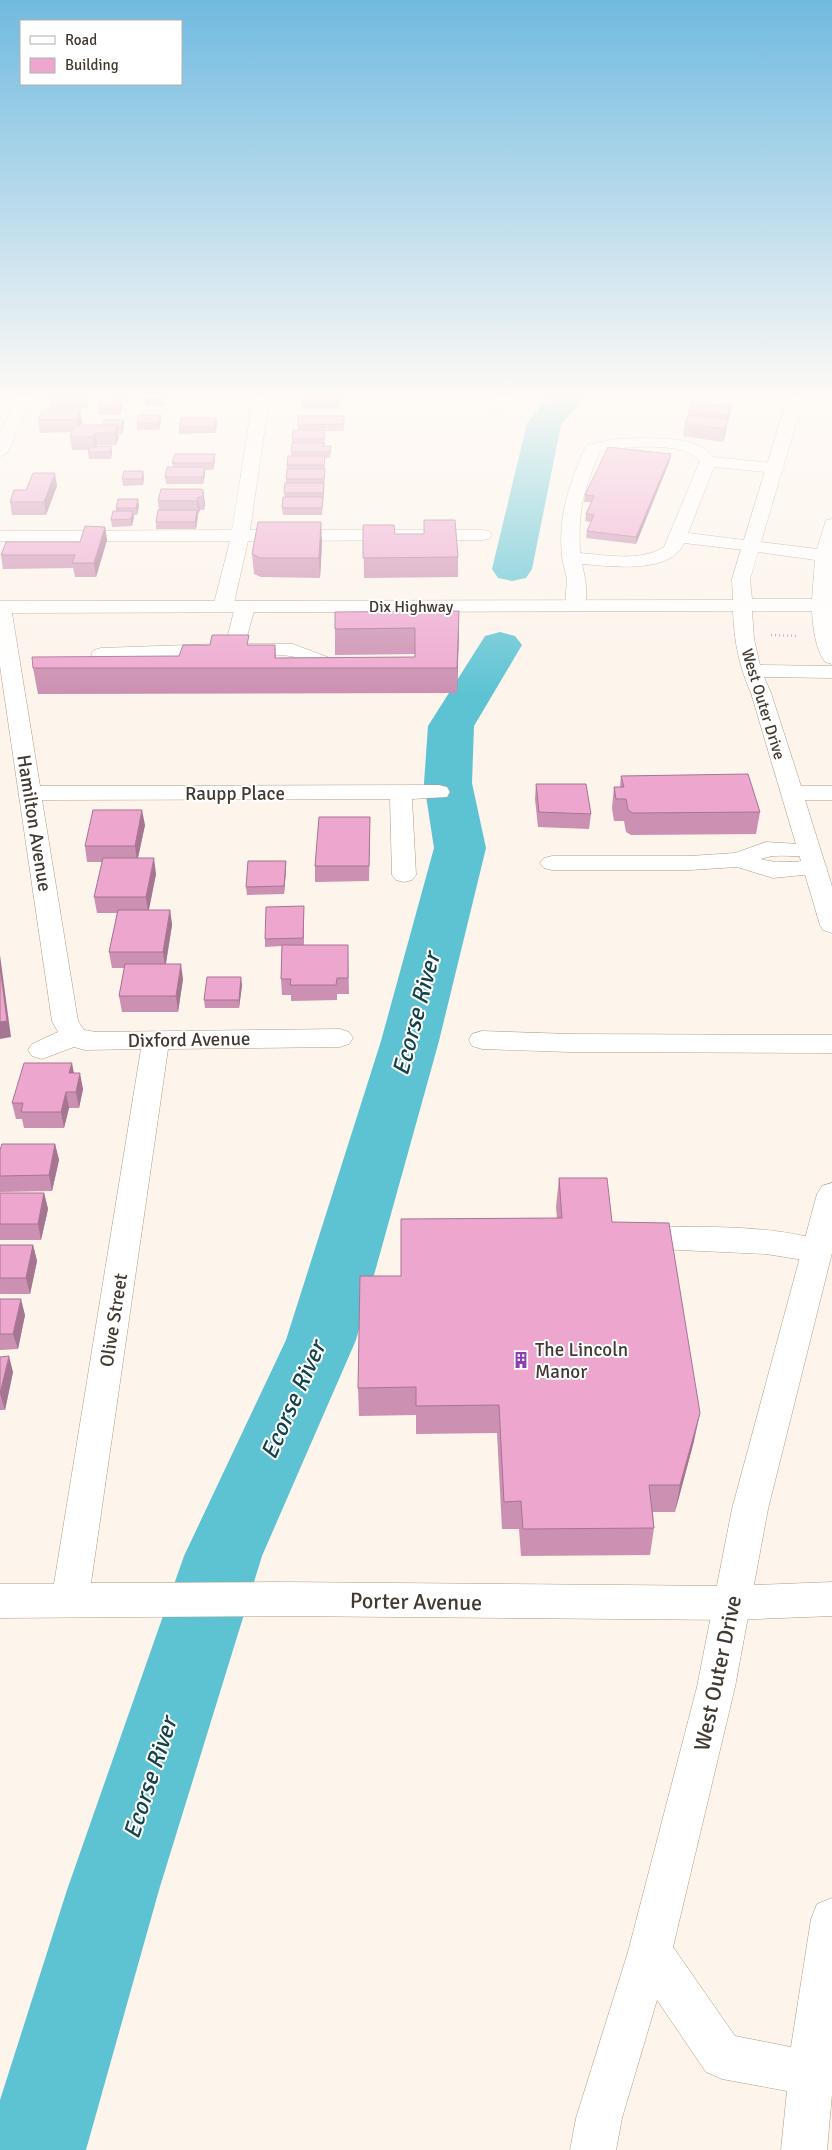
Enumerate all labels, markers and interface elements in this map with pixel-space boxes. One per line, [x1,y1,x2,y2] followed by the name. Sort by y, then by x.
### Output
[20,20,182,85] legend
[65,31,97,49] text: Road
[65,56,119,74] text: Building
[369,597,454,617] street label: Dix Highway
[737,646,789,762] street label: West Outer Drive
[11,753,57,893] street label: Hamilton Avenue
[185,782,285,806] street label: Raupp Place
[385,946,448,1079] water label: Ecorse River
[127,1027,251,1053] street label: Dixford Avenue
[95,1271,133,1369] street label: Olive Street
[254,1334,334,1464] water label: Ecorse River
[535,1338,628,1384] place label: The Lincoln Manor
[511,1350,531,1370] building icon: The Lincoln Manor
[350,1587,482,1616] street label: Porter Avenue
[688,1593,747,1753] street label: West Outer Drive
[116,1711,185,1842] water label: Ecorse River

